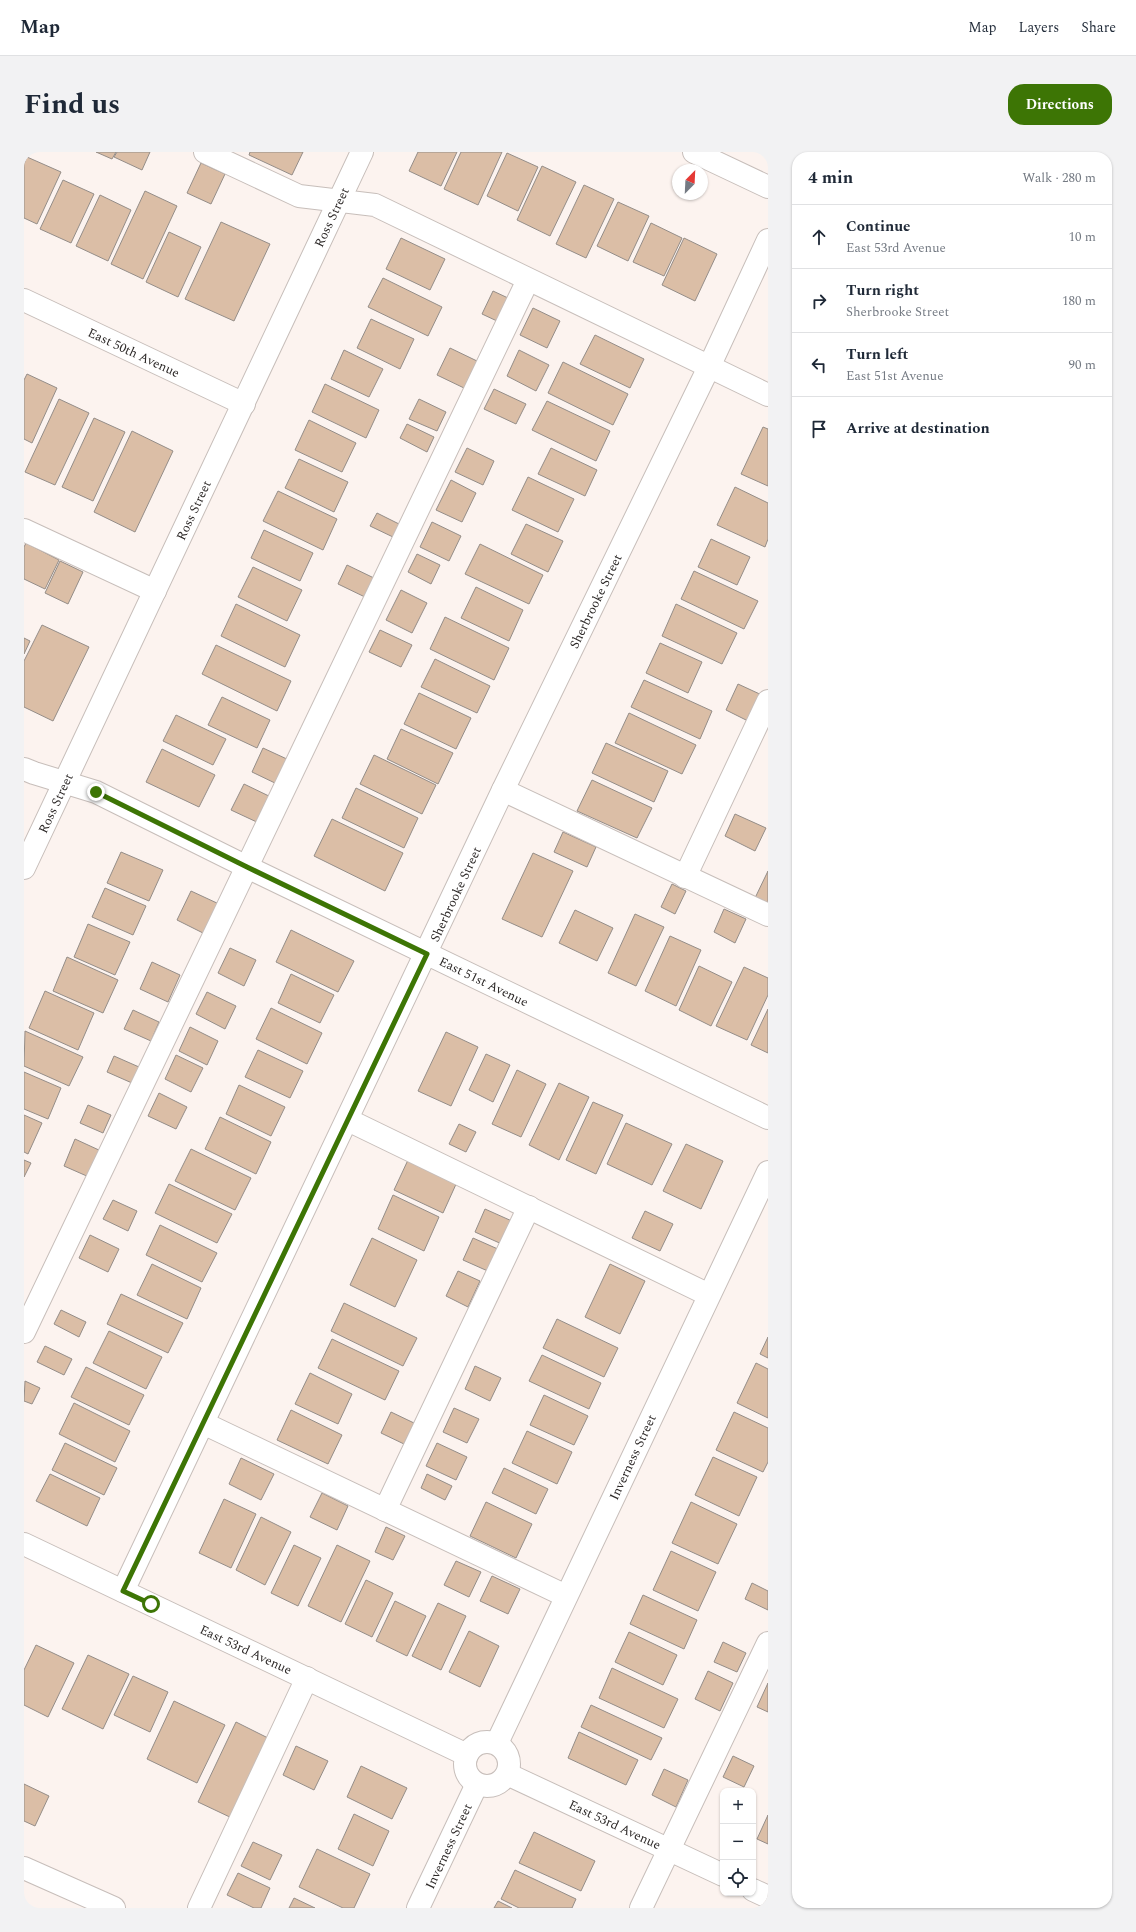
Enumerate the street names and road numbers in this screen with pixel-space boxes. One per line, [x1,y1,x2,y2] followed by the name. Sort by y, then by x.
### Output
[309,184,355,251] street label: Ross Street
[84,323,183,383] street label: East 50th Avenue
[171,477,217,544] street label: Ross Street
[564,550,628,652] street label: Sherbrooke Street
[33,770,79,837] street label: Ross Street
[425,843,487,945] street label: Sherbrooke Street
[435,952,532,1012] street label: East 51st Avenue
[604,1411,662,1504] street label: Inverness Street
[196,1620,295,1680] street label: East 53rd Avenue
[565,1795,664,1855] street label: East 53rd Avenue
[420,1800,478,1893] street label: Inverness Street

